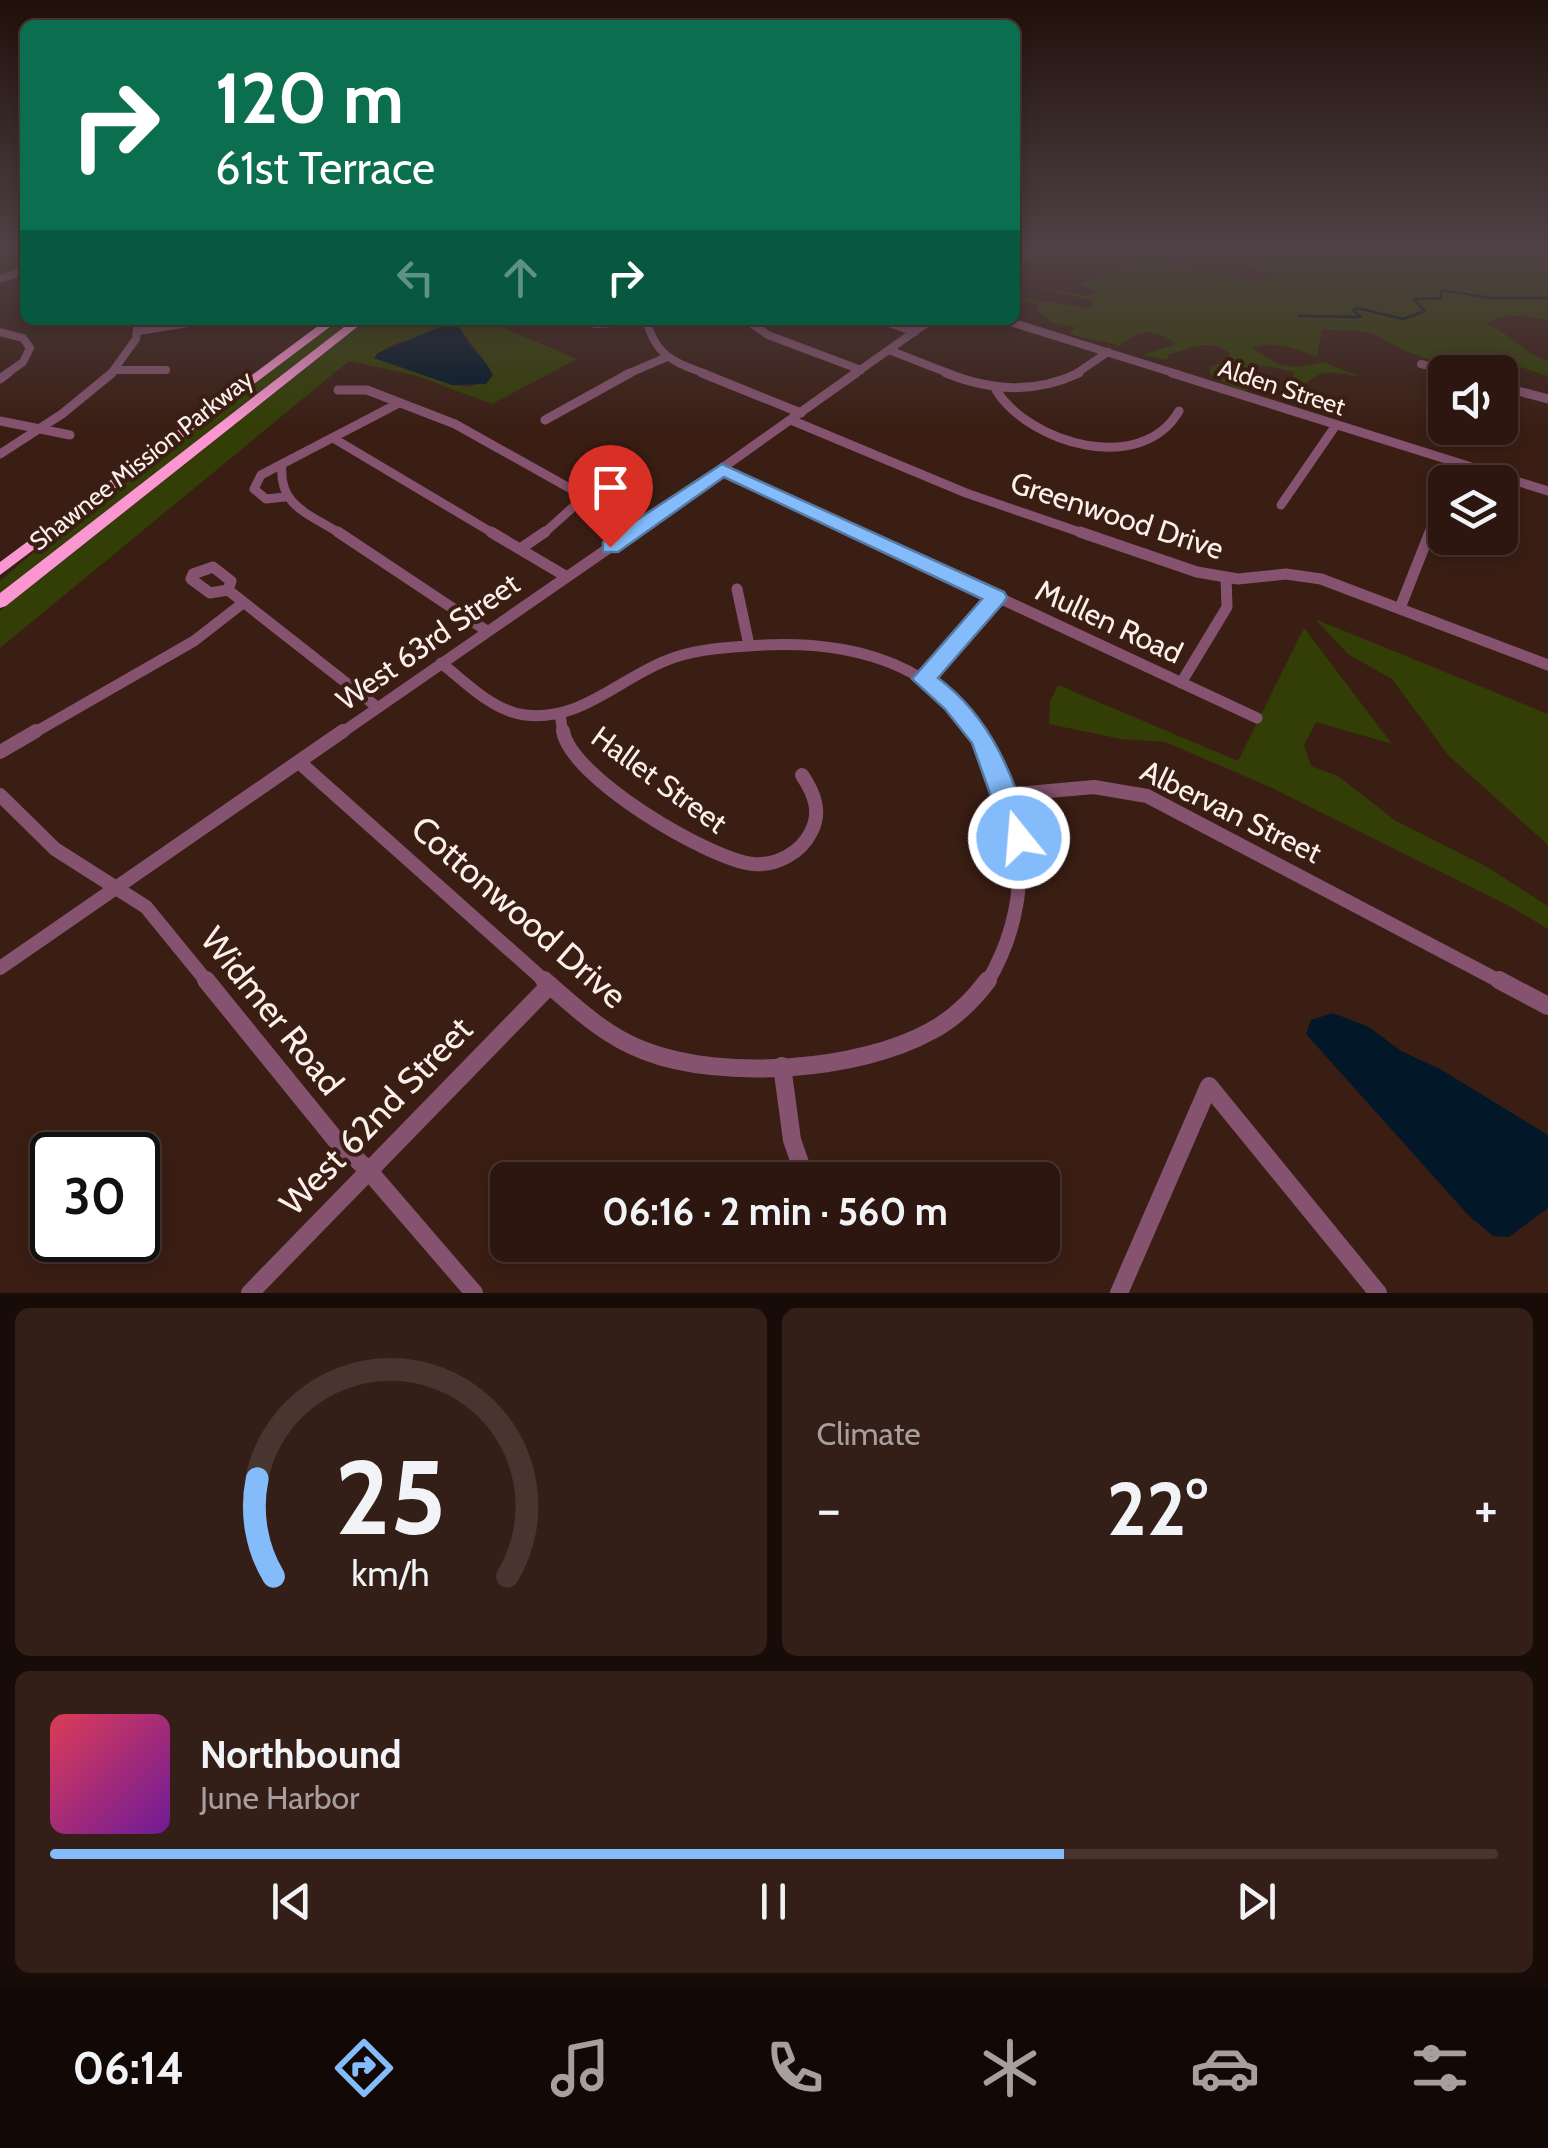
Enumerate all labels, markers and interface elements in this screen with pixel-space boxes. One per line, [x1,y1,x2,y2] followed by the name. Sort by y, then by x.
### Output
[215,55,404,141] text: 120 m
[50,60,180,190] icon: right
[215,141,435,195] text: 61st Terrace
[388,250,443,305] icon: left
[493,250,548,305] icon: ahead
[598,250,653,305] icon: right
[1215,352,1350,422] street label: Alden Street
[1428,355,1518,555] map controls
[1428,355,1518,445] button: sound
[23,363,259,556] street label: Shawnee Mission Parkway
[568,445,653,548] pin
[583,460,638,515] icon: arrive
[1006,464,1228,567] street label: Greenwood Drive
[1428,465,1518,555] button: layers
[329,565,526,718] street label: West 63rd Street
[1030,571,1188,672] street label: Mullen Road
[584,718,734,841] street label: Hallet Street
[1135,752,1328,871] street label: Albervan Street
[967,786,1071,890] position arrow
[403,806,636,1017] street label: Cottonwood Drive
[192,918,353,1103] street label: Widmer Road
[270,1007,481,1224] street label: West 62nd Street
[30,1132,160,1262] speed limit sign: 30
[602,1188,948,1235] text: 06:16 · 2 min · 560 m
[817,1414,921,1453] text: Climate
[335,1434,446,1560] text: 25
[1107,1463,1208,1554] text: 22°
[817,1475,841,1542] text: −
[1474,1475,1498,1542] text: +
[352,1552,430,1595] text: km/h
[200,1731,402,1778] text: Northbound
[200,1778,359,1817] text: June Harbor
[264,1874,319,1929] icon: previous
[746,1874,801,1929] icon: pause
[1229,1874,1284,1929] icon: next
[329,2033,399,2103] icon: directions
[545,2033,615,2103] icon: music
[760,2033,830,2103] icon: phone
[975,2033,1045,2103] icon: climate
[1190,2033,1260,2103] icon: car
[1405,2033,1475,2103] icon: filters
[73,2041,184,2095] text: 06:14

